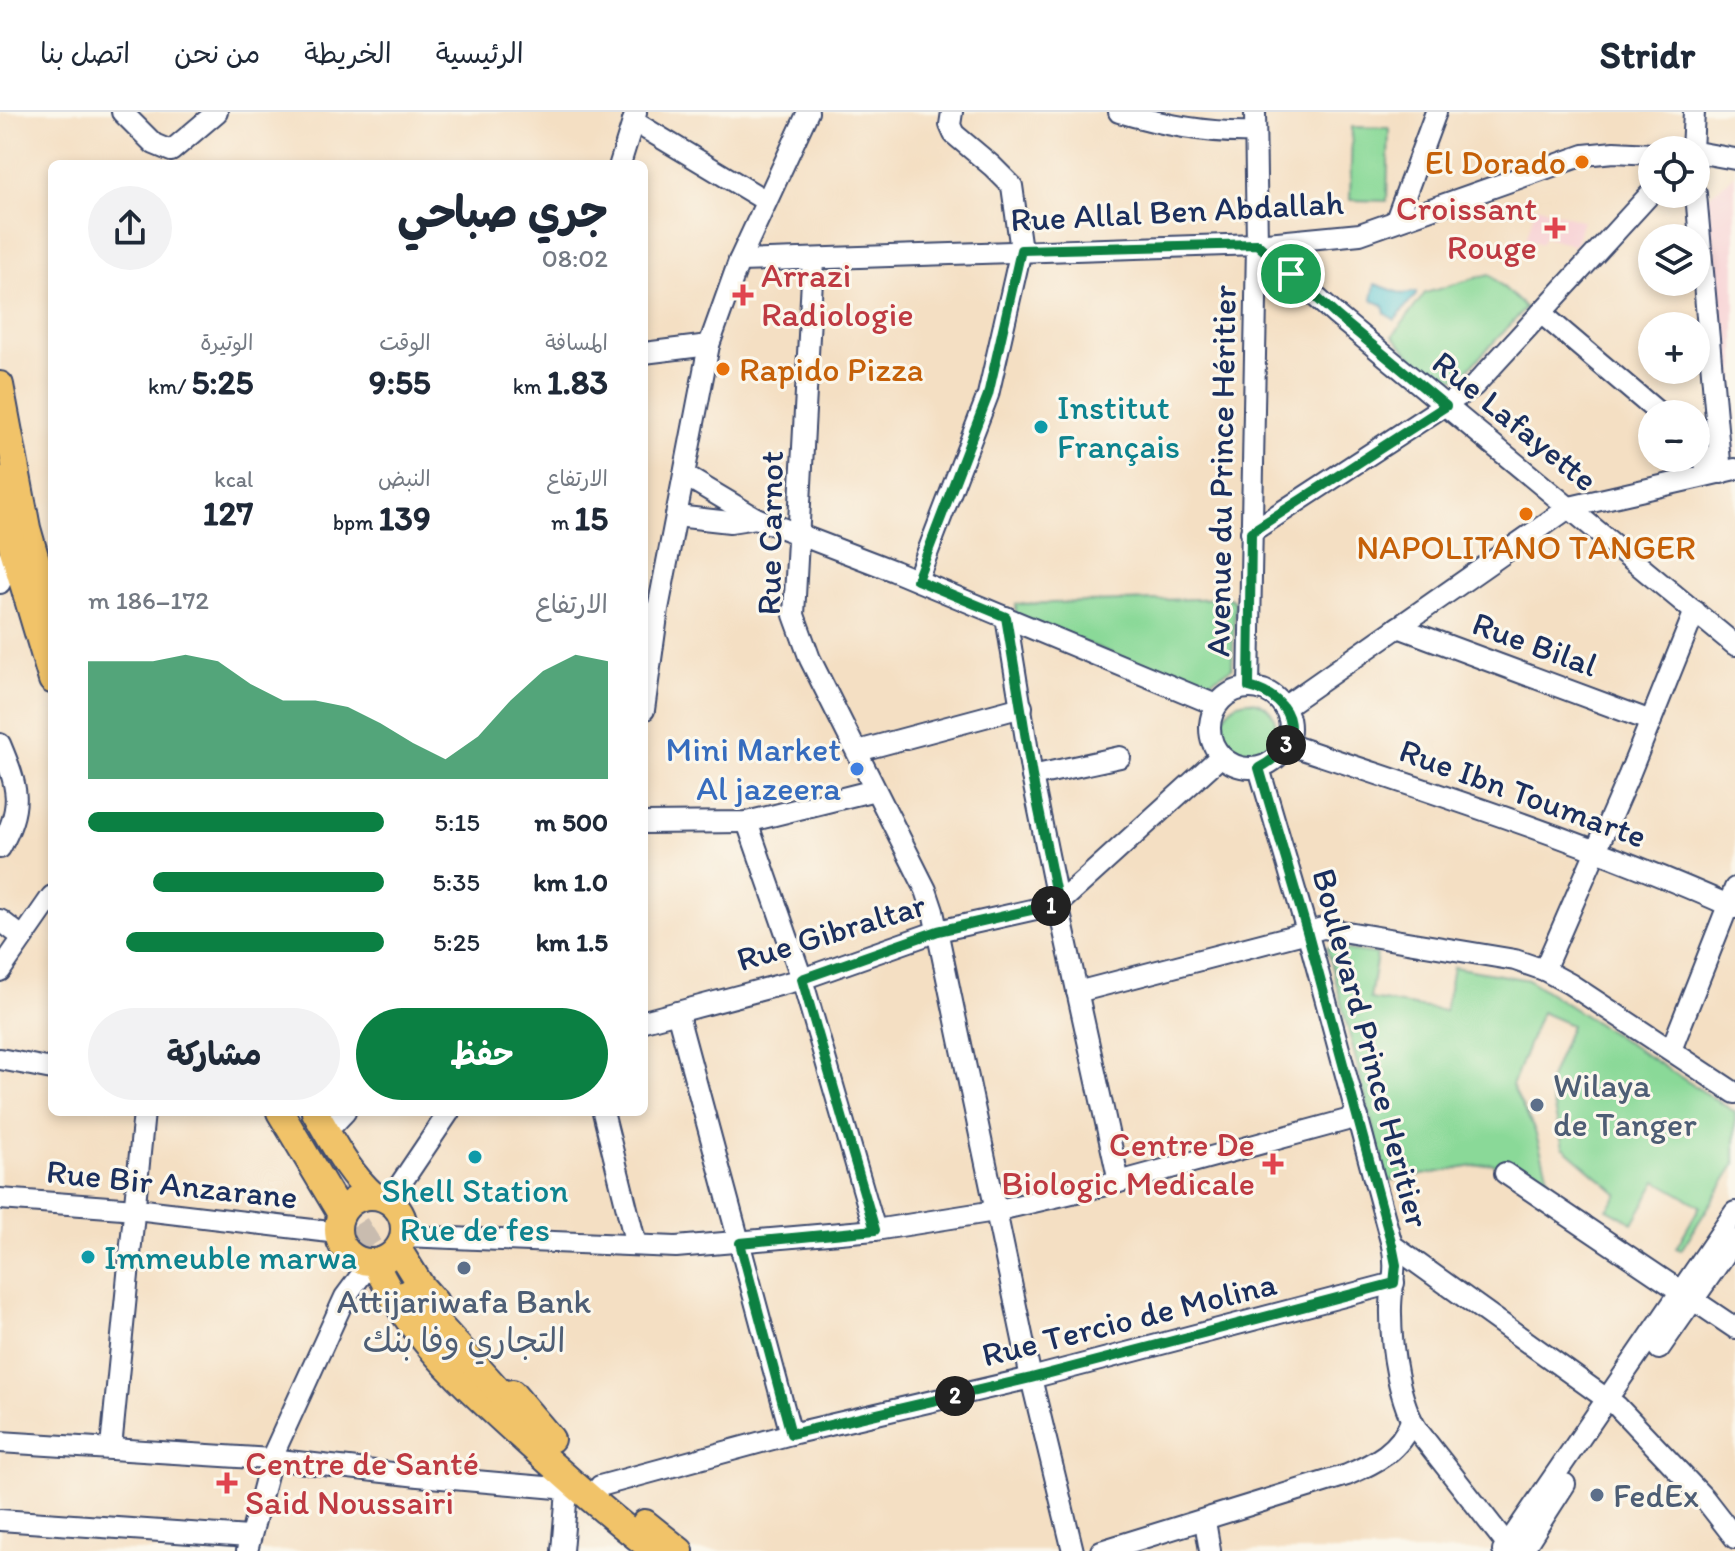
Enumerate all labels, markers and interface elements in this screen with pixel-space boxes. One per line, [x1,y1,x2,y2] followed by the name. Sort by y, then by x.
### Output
[1600,32,1695,78] text: Stridr
[40,36,130,70] text: اتصل بنا
[174,36,260,70] text: من نحن
[304,36,392,70] text: الخريطة
[436,36,524,70] text: الرئيسية
[1638,136,1710,472] map controls
[1638,136,1710,208] button: locate
[1425,142,1566,183] place label: El Dorado
[1573,153,1591,171] marker: El Dorado
[1009,182,1345,240] street label: Rue Allal Ben Abdallah
[397,185,608,238] text: جري صباحي
[88,186,172,270] button: share
[1396,188,1537,268] place label: Croissant Rouge
[1544,217,1566,239] marker: Croissant Rouge
[1638,224,1710,296] button: layers
[1257,240,1325,308] pin
[542,242,608,274] text: 08:02
[1269,252,1313,296] icon: arrive
[761,255,914,335] place label: Arrazi Radiologie
[732,284,754,306] marker: Arrazi Radiologie
[1197,284,1245,657] street label: Avenue du Prince Héritier
[1638,312,1710,384] button: +
[200,329,253,356] text: الوتيرة
[379,329,431,356] text: الوقت
[545,329,608,356] text: المسافة
[1424,342,1606,500] street label: Rue Lafayette
[739,349,923,390] place label: Rapido Pizza
[714,360,732,378] marker: Rapido Pizza
[191,362,253,403] text: 5:25
[369,362,431,403] text: 9:55
[547,362,608,403] text: 1.83
[148,373,191,400] text: /km
[513,373,547,400] text: km
[1057,387,1180,467] place label: Institut Français
[1638,400,1710,472] button: −
[1032,418,1050,436] marker: Institut Français
[748,450,792,616] street label: Rue Carnot
[378,465,431,492] text: النبض
[546,465,608,492] text: الارتفاع
[214,466,253,493] text: kcal
[203,493,253,534] text: 127
[379,498,431,539] text: 139
[574,498,608,539] text: 15
[1517,505,1535,523] marker: NAPOLITANO TANGER
[333,509,379,536] text: bpm
[551,509,574,536] text: m
[1356,527,1696,568] place label: NAPOLITANO TANGER
[88,584,209,616] text: 172–186 m
[535,588,608,620] text: الارتفاع
[1467,602,1604,686] street label: Rue Bilal
[1266,725,1306,765] pin: 3
[666,729,841,809] place label: Mini Market Al jazeera
[1394,729,1652,857] street label: Rue Ibn Toumarte
[1280,731,1292,758] text: 3
[848,760,866,778] marker: Mini Market Al jazeera
[434,806,480,838] text: 5:15
[535,806,608,838] text: 500 m
[1303,864,1439,1232] street label: Boulevard Prince Heritier
[432,866,480,898] text: 5:35
[533,866,608,898] text: 1.0 km
[732,884,931,980] street label: Rue Gibraltar
[1031,886,1071,926] pin: 1
[1046,892,1056,919] text: 1
[433,926,480,958] text: 5:25
[536,926,608,958] text: 1.5 km
[88,1008,340,1100] button: مشاركة
[356,1008,608,1100] button: حفظ
[1553,1065,1697,1145] place label: Wilaya de Tanger
[1528,1096,1546,1114] marker: Wilaya de Tanger
[1001,1124,1255,1204] place label: Centre De Biologic Medicale
[466,1148,484,1166] marker: Shell Station Rue de fes
[44,1150,300,1218] street label: Rue Bir Anzarane
[1262,1153,1284,1175] marker: Centre De Biologic Medicale
[381,1170,569,1250] place label: Shell Station Rue de fes
[104,1237,357,1278] place label: Immeuble marwa
[79,1248,97,1266] marker: Immeuble marwa
[455,1259,473,1277] marker: Attijariwafa Bank التجاري وفا بنك
[978,1263,1281,1375] street label: Rue Tercio de Molina
[337,1281,592,1365] place label: Attijariwafa Bank التجاري وفا بنك
[935,1376,975,1416] pin: 2
[949,1382,961,1409] text: 2
[245,1443,479,1523] place label: Centre de Santé Said Noussairi
[216,1472,238,1494] marker: Centre de Santé Said Noussairi
[1613,1475,1699,1516] place label: FedEx
[1588,1486,1606,1504] marker: FedEx

